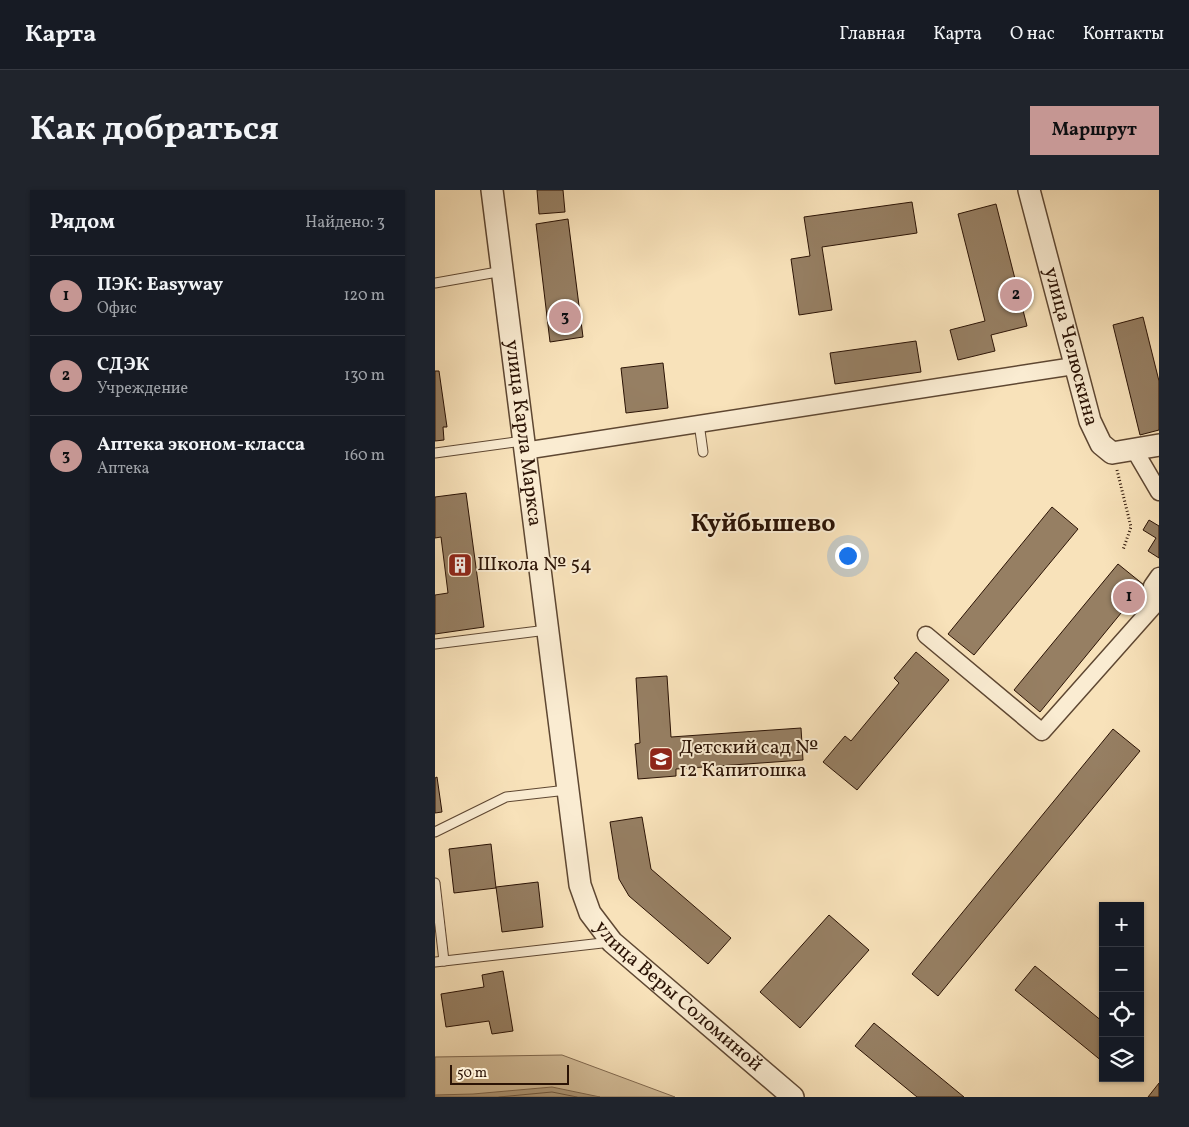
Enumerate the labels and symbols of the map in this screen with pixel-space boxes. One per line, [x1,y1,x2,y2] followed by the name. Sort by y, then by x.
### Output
[1036,264,1105,429] street label: улица Челюскина
[1000,276,1032,314] pin: 2
[549,298,581,336] pin: 3
[497,338,548,528] street label: улица Карла Маркса
[690,507,836,542] district label: Куйбышево
[835,543,861,569] your location
[477,551,592,579] place label: Школа № 54
[447,552,473,578] building icon: Школа № 54
[1113,578,1145,616] pin: 1
[679,734,818,785] place label: Детский сад № 12 Капитошка
[648,746,674,772] school or university icon: Детский сад № 12 Капитошка
[587,915,768,1079] street label: улица Веры Соломиной
[450,1062,569,1085] scale bar

